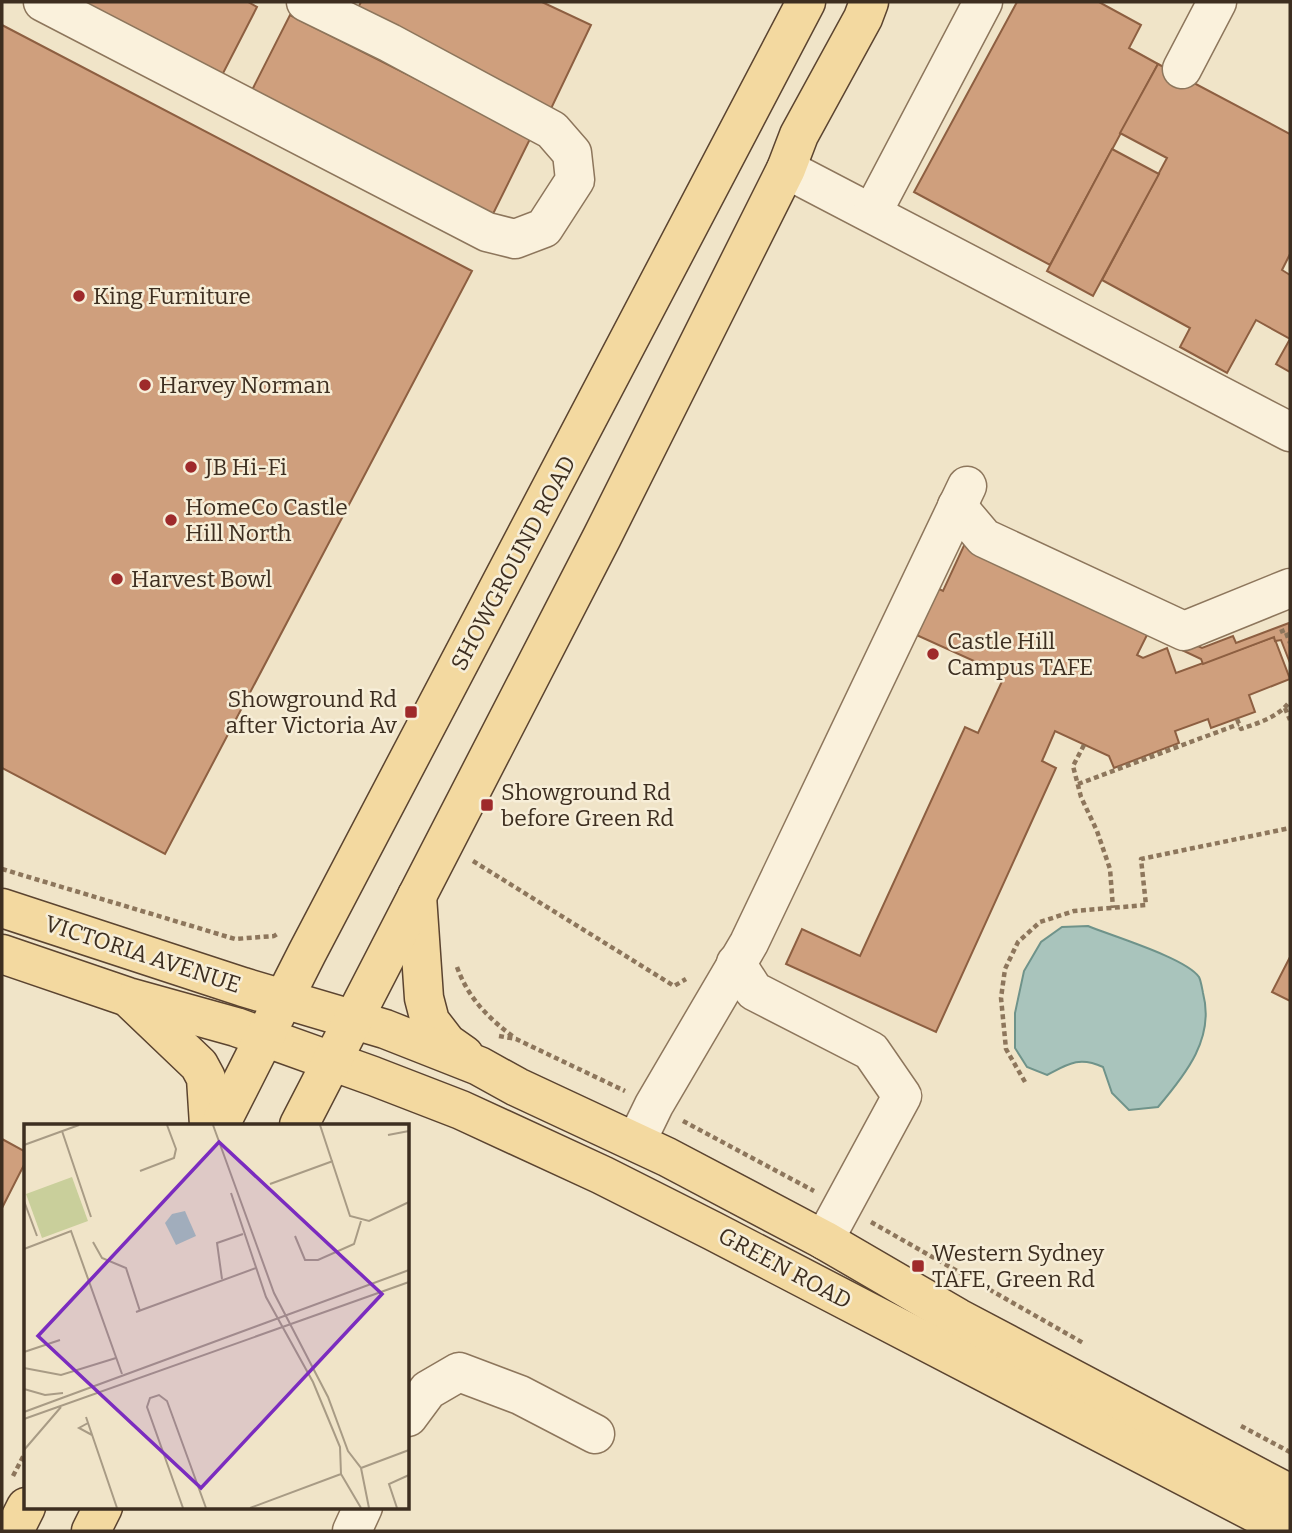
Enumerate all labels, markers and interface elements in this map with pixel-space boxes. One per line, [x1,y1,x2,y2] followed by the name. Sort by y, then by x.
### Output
[93,282,251,310] place label: King Furniture
[71,288,87,304] marker: King Furniture
[159,371,331,399] place label: Harvey Norman
[137,377,153,393] marker: Harvey Norman
[445,451,581,675] street label: SHOWGROUND ROAD
[204,453,287,481] place label: JB Hi-Fi
[183,459,199,475] marker: JB Hi-Fi
[185,493,348,547] place label: HomeCo Castle Hill North
[163,512,179,528] marker: HomeCo Castle Hill North
[131,565,273,593] place label: Harvest Bowl
[109,571,125,587] marker: Harvest Bowl
[947,627,1093,681] place label: Castle Hill Campus TAFE
[925,646,941,662] marker: Castle Hill Campus TAFE
[225,685,398,739] place label: Showground Rd after Victoria Av
[403,704,419,720] marker: Showground Rd after Victoria Av
[501,778,674,832] place label: Showground Rd before Green Rd
[479,797,495,813] marker: Showground Rd before Green Rd
[42,909,244,999] street label: VICTORIA AVENUE
[24,1124,410,1508] inset map
[714,1221,856,1315] street label: GREEN ROAD
[932,1239,1105,1293] place label: Western Sydney TAFE, Green Rd
[910,1258,926,1274] marker: Western Sydney TAFE, Green Rd

